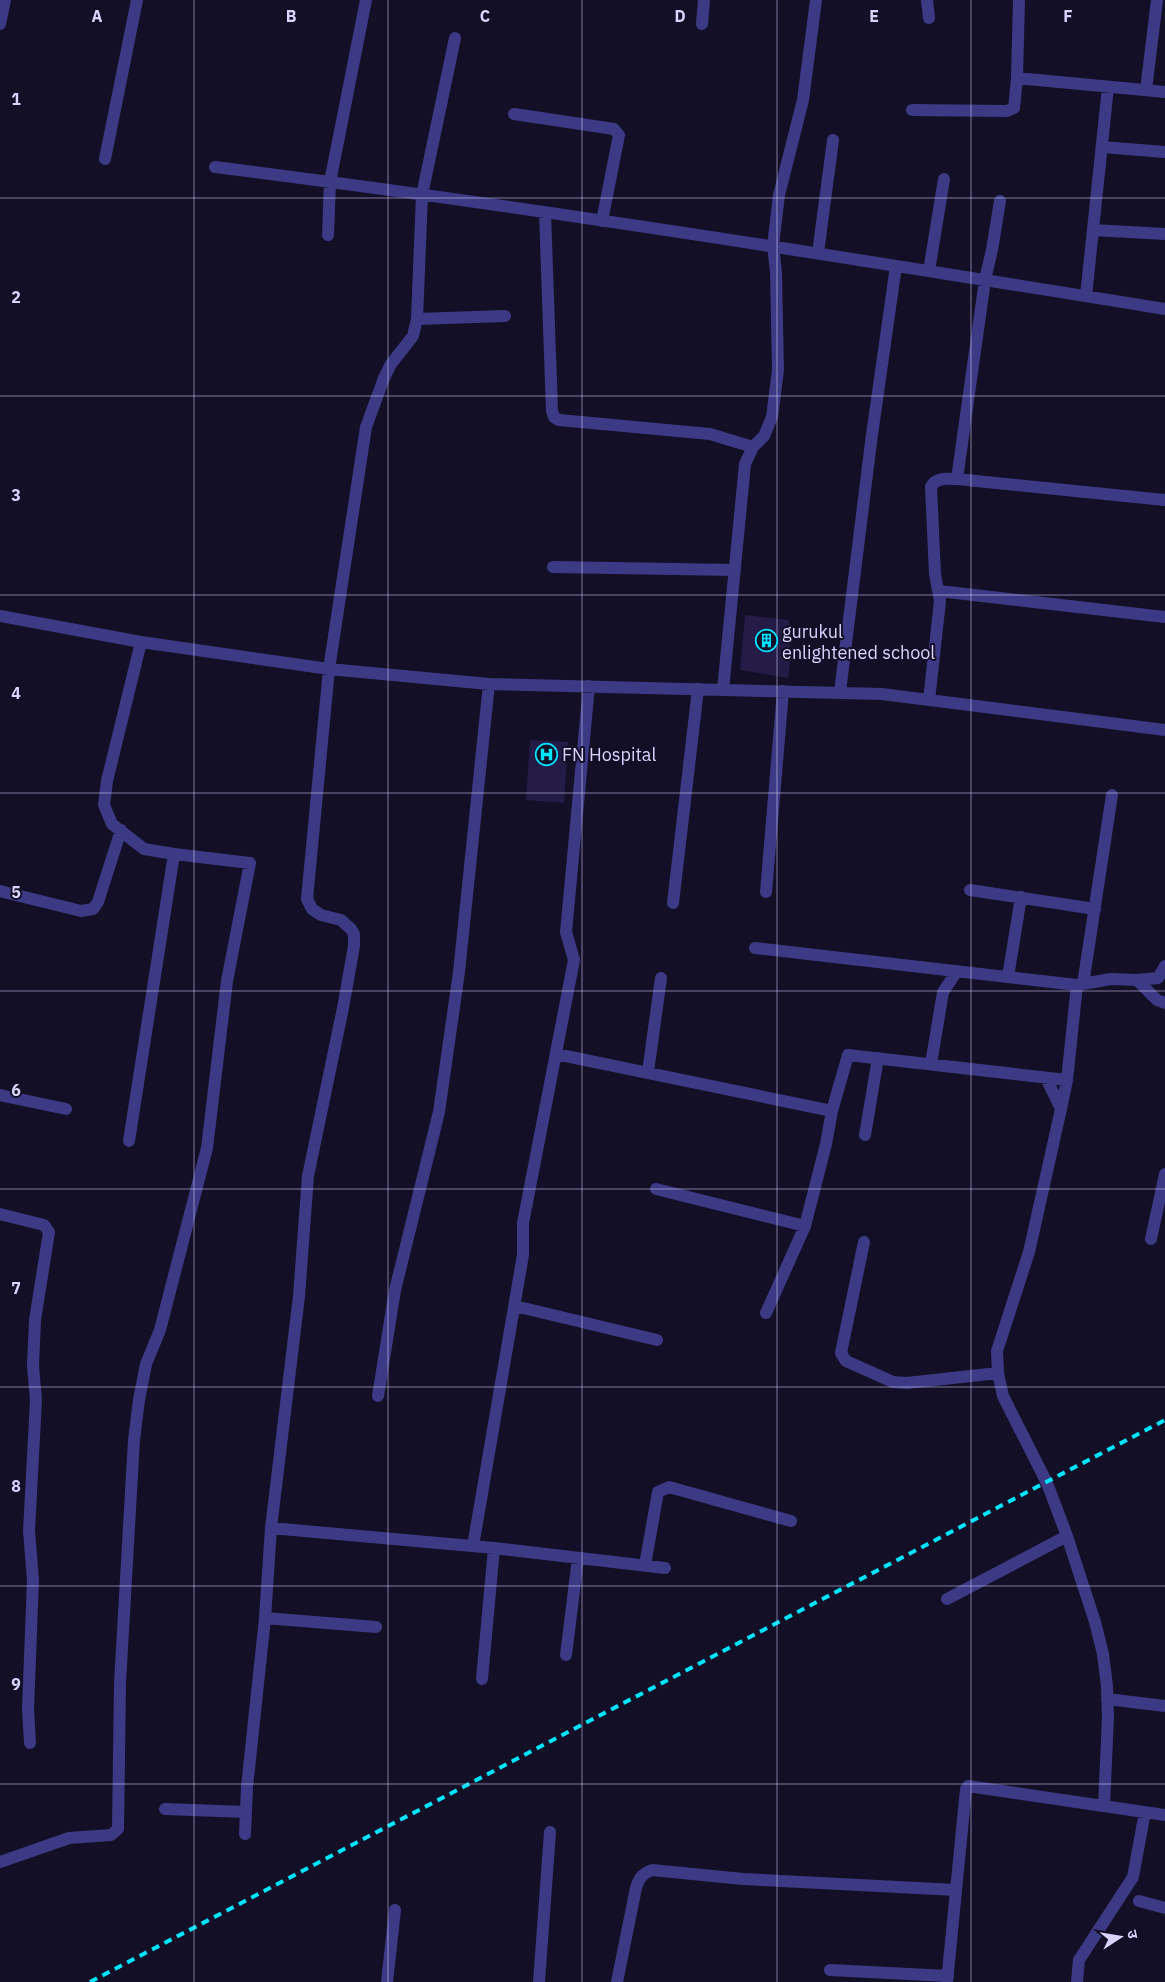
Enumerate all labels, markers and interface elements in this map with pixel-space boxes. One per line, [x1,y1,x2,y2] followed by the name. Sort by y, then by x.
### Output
[92,6,103,26] text: A
[286,6,297,26] text: B
[480,6,490,26] text: C
[674,6,686,26] text: D
[869,6,879,26] text: E
[1063,6,1073,26] text: F
[11,89,21,109] text: 1
[11,287,21,307] text: 2
[11,485,21,505] text: 3
[782,620,935,664] place label: gurukul enlightened school
[754,629,778,653] building icon: gurukul enlightened school
[11,683,21,703] text: 4
[534,742,558,766] hospital icon: FN Hospital
[562,743,656,766] place label: FN Hospital
[11,882,21,902] text: 5
[11,1080,21,1100] text: 6
[11,1278,21,1298] text: 7
[11,1476,21,1496] text: 8
[11,1674,21,1694] text: 9
[1095,1912,1145,1962] north arrow
[1123,1928,1143,1941] text: उ

